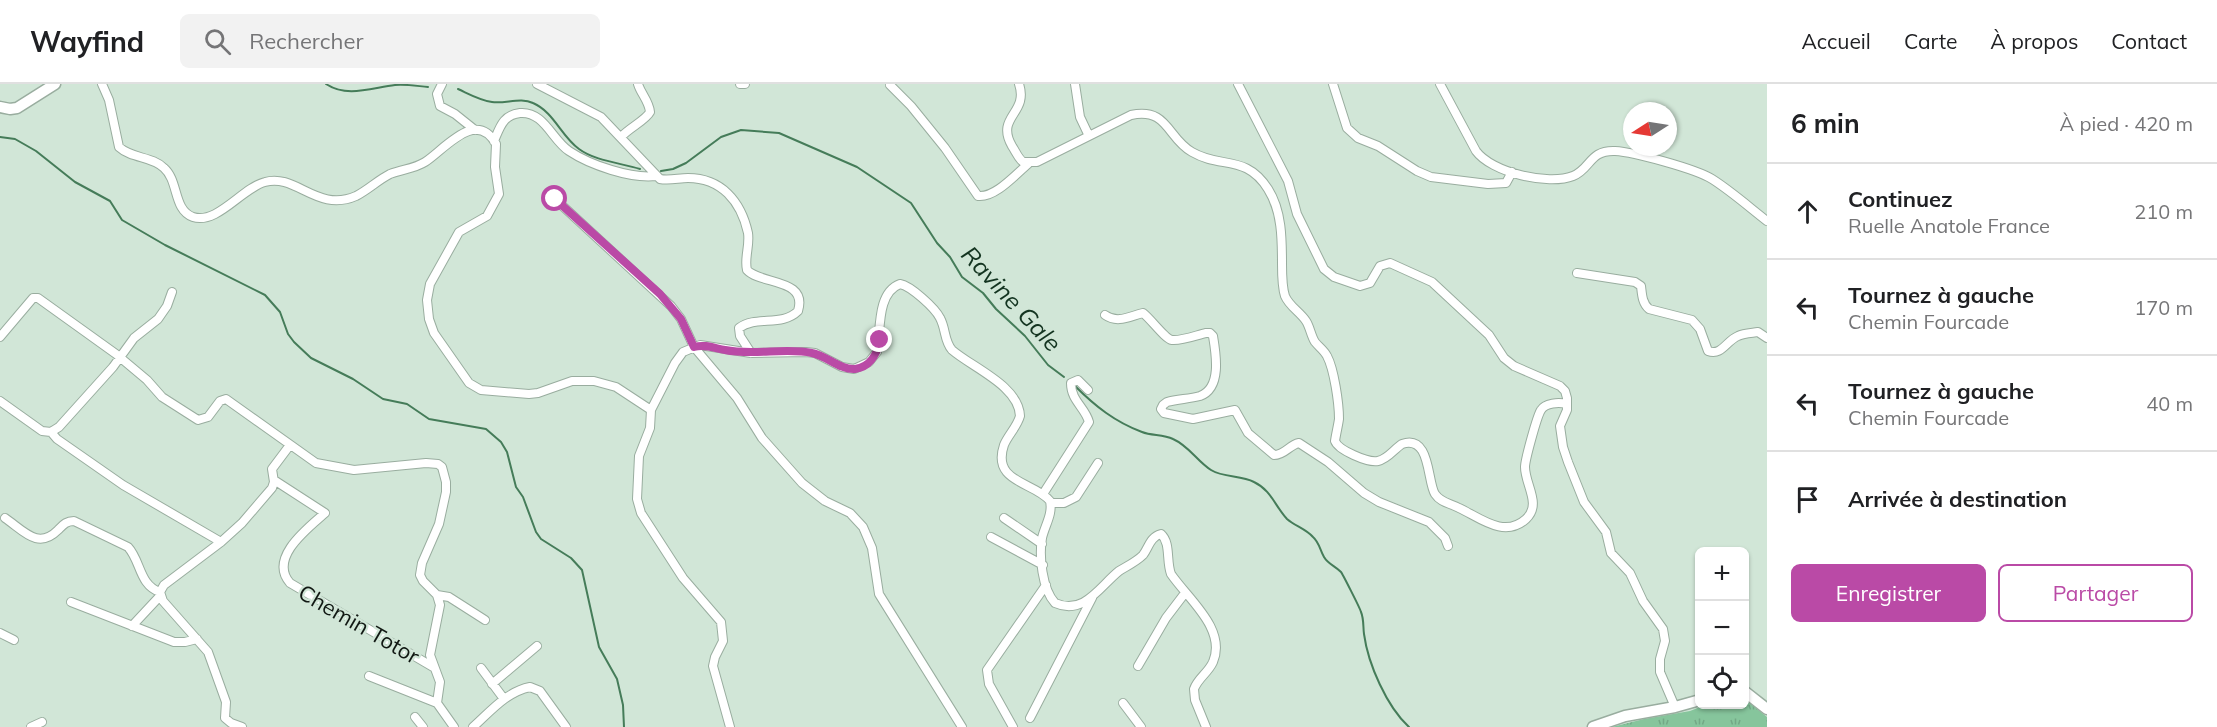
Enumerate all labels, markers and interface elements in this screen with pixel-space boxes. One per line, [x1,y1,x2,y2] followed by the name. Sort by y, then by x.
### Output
[180,14,600,68] search box
[30,24,144,59] text: Wayfind
[201,25,234,58] icon: search
[249,27,363,55] text: Rechercher
[1801,28,1871,54] text: Accueil
[1904,28,1957,54] text: Carte
[1990,28,2078,54] text: À propos
[2111,28,2187,54] text: Contact
[1623,102,1677,156] north arrow
[1791,107,1860,140] text: 6 min
[2060,111,2193,136] text: À pied · 420 m
[541,185,567,211] route start
[1848,185,1953,213] text: Continuez
[1791,195,1824,228] icon: ahead
[2134,199,2193,224] text: 210 m
[1848,213,2050,238] text: Ruelle Anatole France
[955,239,1068,357] water label: Ravine Gale
[1848,281,2034,309] text: Tournez à gauche
[1791,291,1824,324] icon: left
[2134,295,2193,320] text: 170 m
[1848,309,2009,334] text: Chemin Fourcade
[866,326,892,352] route end
[1848,377,2034,405] text: Tournez à gauche
[1791,387,1824,420] icon: left
[2146,391,2193,416] text: 40 m
[1848,405,2009,430] text: Chemin Fourcade
[1791,483,1824,516] icon: arrive
[1848,485,2067,513] text: Arrivée à destination
[1695,547,1749,709] map controls
[1695,547,1749,601] button: +
[1791,564,1986,622] button: Enregistrer
[1998,564,2193,622] button: Partager
[293,578,425,670] street label: Chemin Totor
[1695,601,1749,655] button: −
[1695,655,1749,709] button: locate

